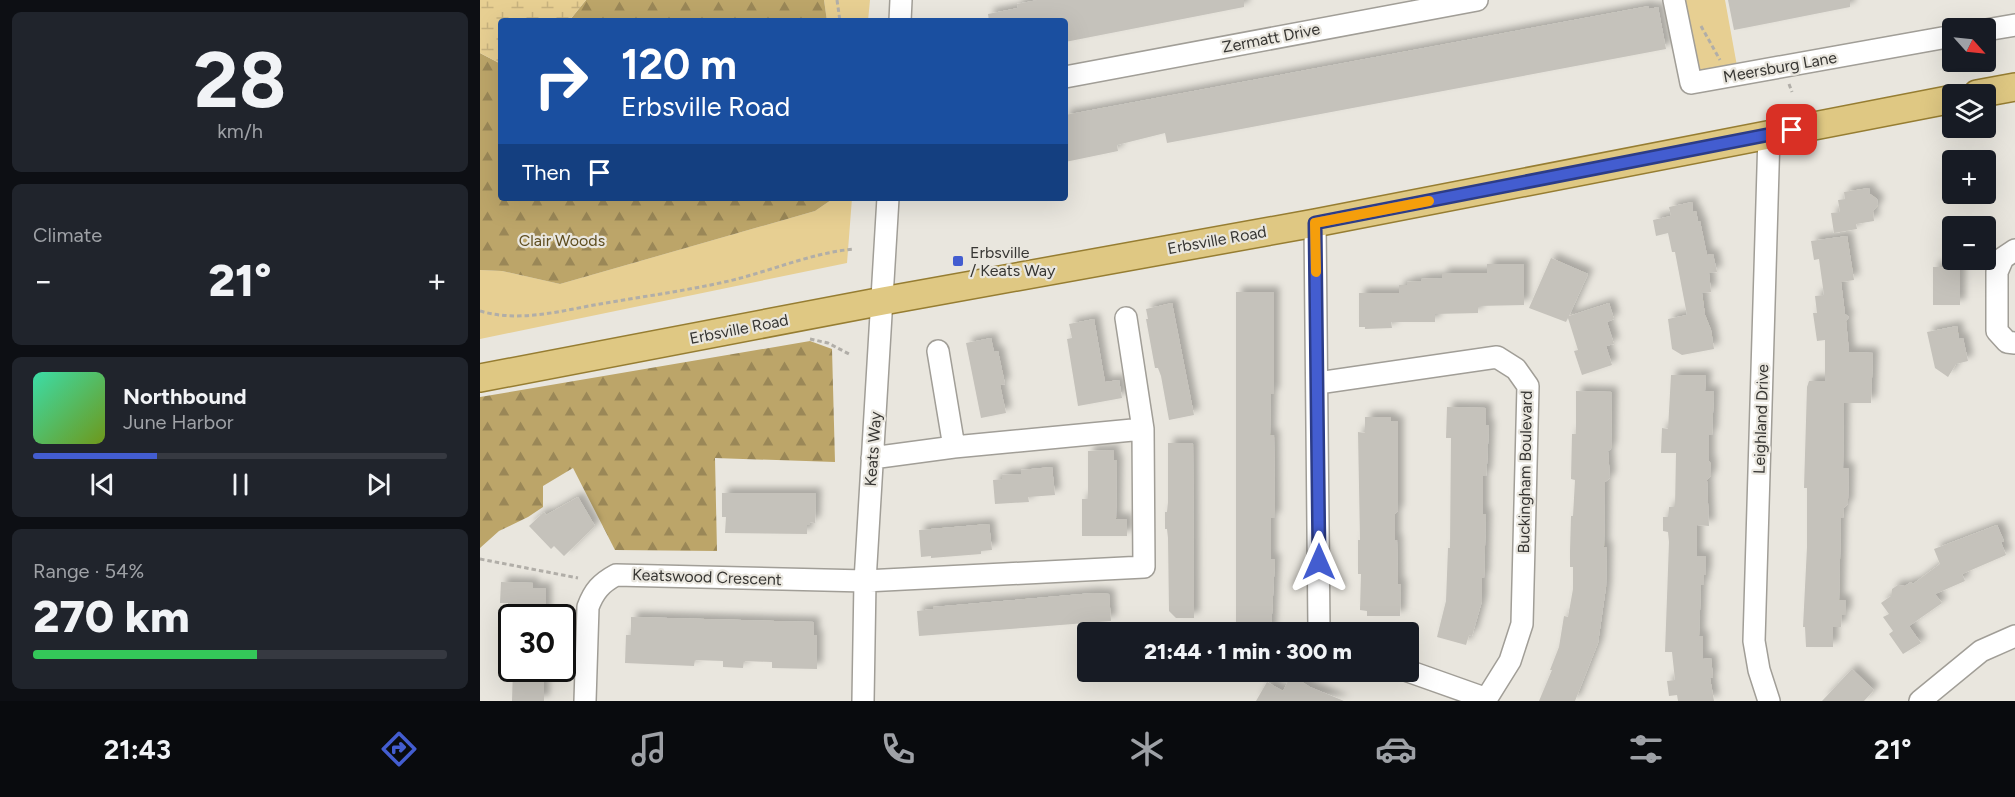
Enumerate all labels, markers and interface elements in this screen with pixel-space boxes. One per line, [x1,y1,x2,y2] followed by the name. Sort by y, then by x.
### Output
[1942,18,1996,72] north arrow
[1942,18,1996,270] map controls
[1220,19,1322,57] street label: Zermatt Drive
[194,33,286,127] text: 28
[621,39,737,90] text: 120 m
[522,42,600,120] icon: right
[1722,48,1839,86] street label: Meersburg Lane
[1942,84,1996,138] button: layers
[621,90,790,123] text: Erbsville Road
[1766,104,1817,155] pin
[1775,113,1808,146] icon: arrive
[217,119,263,143] text: km/h
[1942,150,1996,204] button: +
[583,156,616,189] icon: arrive
[522,159,571,186] text: Then
[1942,216,1996,270] button: −
[1166,222,1268,258] street label: Erbsville Road
[33,223,102,247] text: Climate
[519,231,605,250] park label: Clair Woods
[970,243,1056,280] place label: Erbsville / Keats Way
[209,253,271,307] text: 21°
[951,254,965,268] marker: Erbsville / Keats Way
[33,261,54,300] text: −
[426,261,447,300] text: +
[688,310,790,348] street label: Erbsville Road
[1750,363,1772,474] street label: Leighland Drive
[123,383,247,410] text: Northbound
[1514,390,1536,554] street label: Buckingham Boulevard
[123,410,234,434] text: June Harbor
[861,410,885,487] street label: Keats Way
[86,468,119,501] icon: previous
[224,468,257,501] icon: pause
[362,468,395,501] icon: next
[1287,530,1351,594] position arrow
[33,559,144,583] text: Range · 54%
[632,565,782,589] street label: Keatswood Crescent
[33,589,190,643] text: 270 km
[498,604,576,682] speed limit sign: 30
[1144,638,1352,665] text: 21:44 · 1 min · 300 m
[378,728,420,770] icon: directions
[628,728,670,770] icon: music
[877,728,919,770] icon: phone
[1126,728,1168,770] icon: climate
[1375,728,1417,770] icon: car
[1625,728,1667,770] icon: filters
[104,733,171,766] text: 21:43
[1874,733,1911,766] text: 21°

